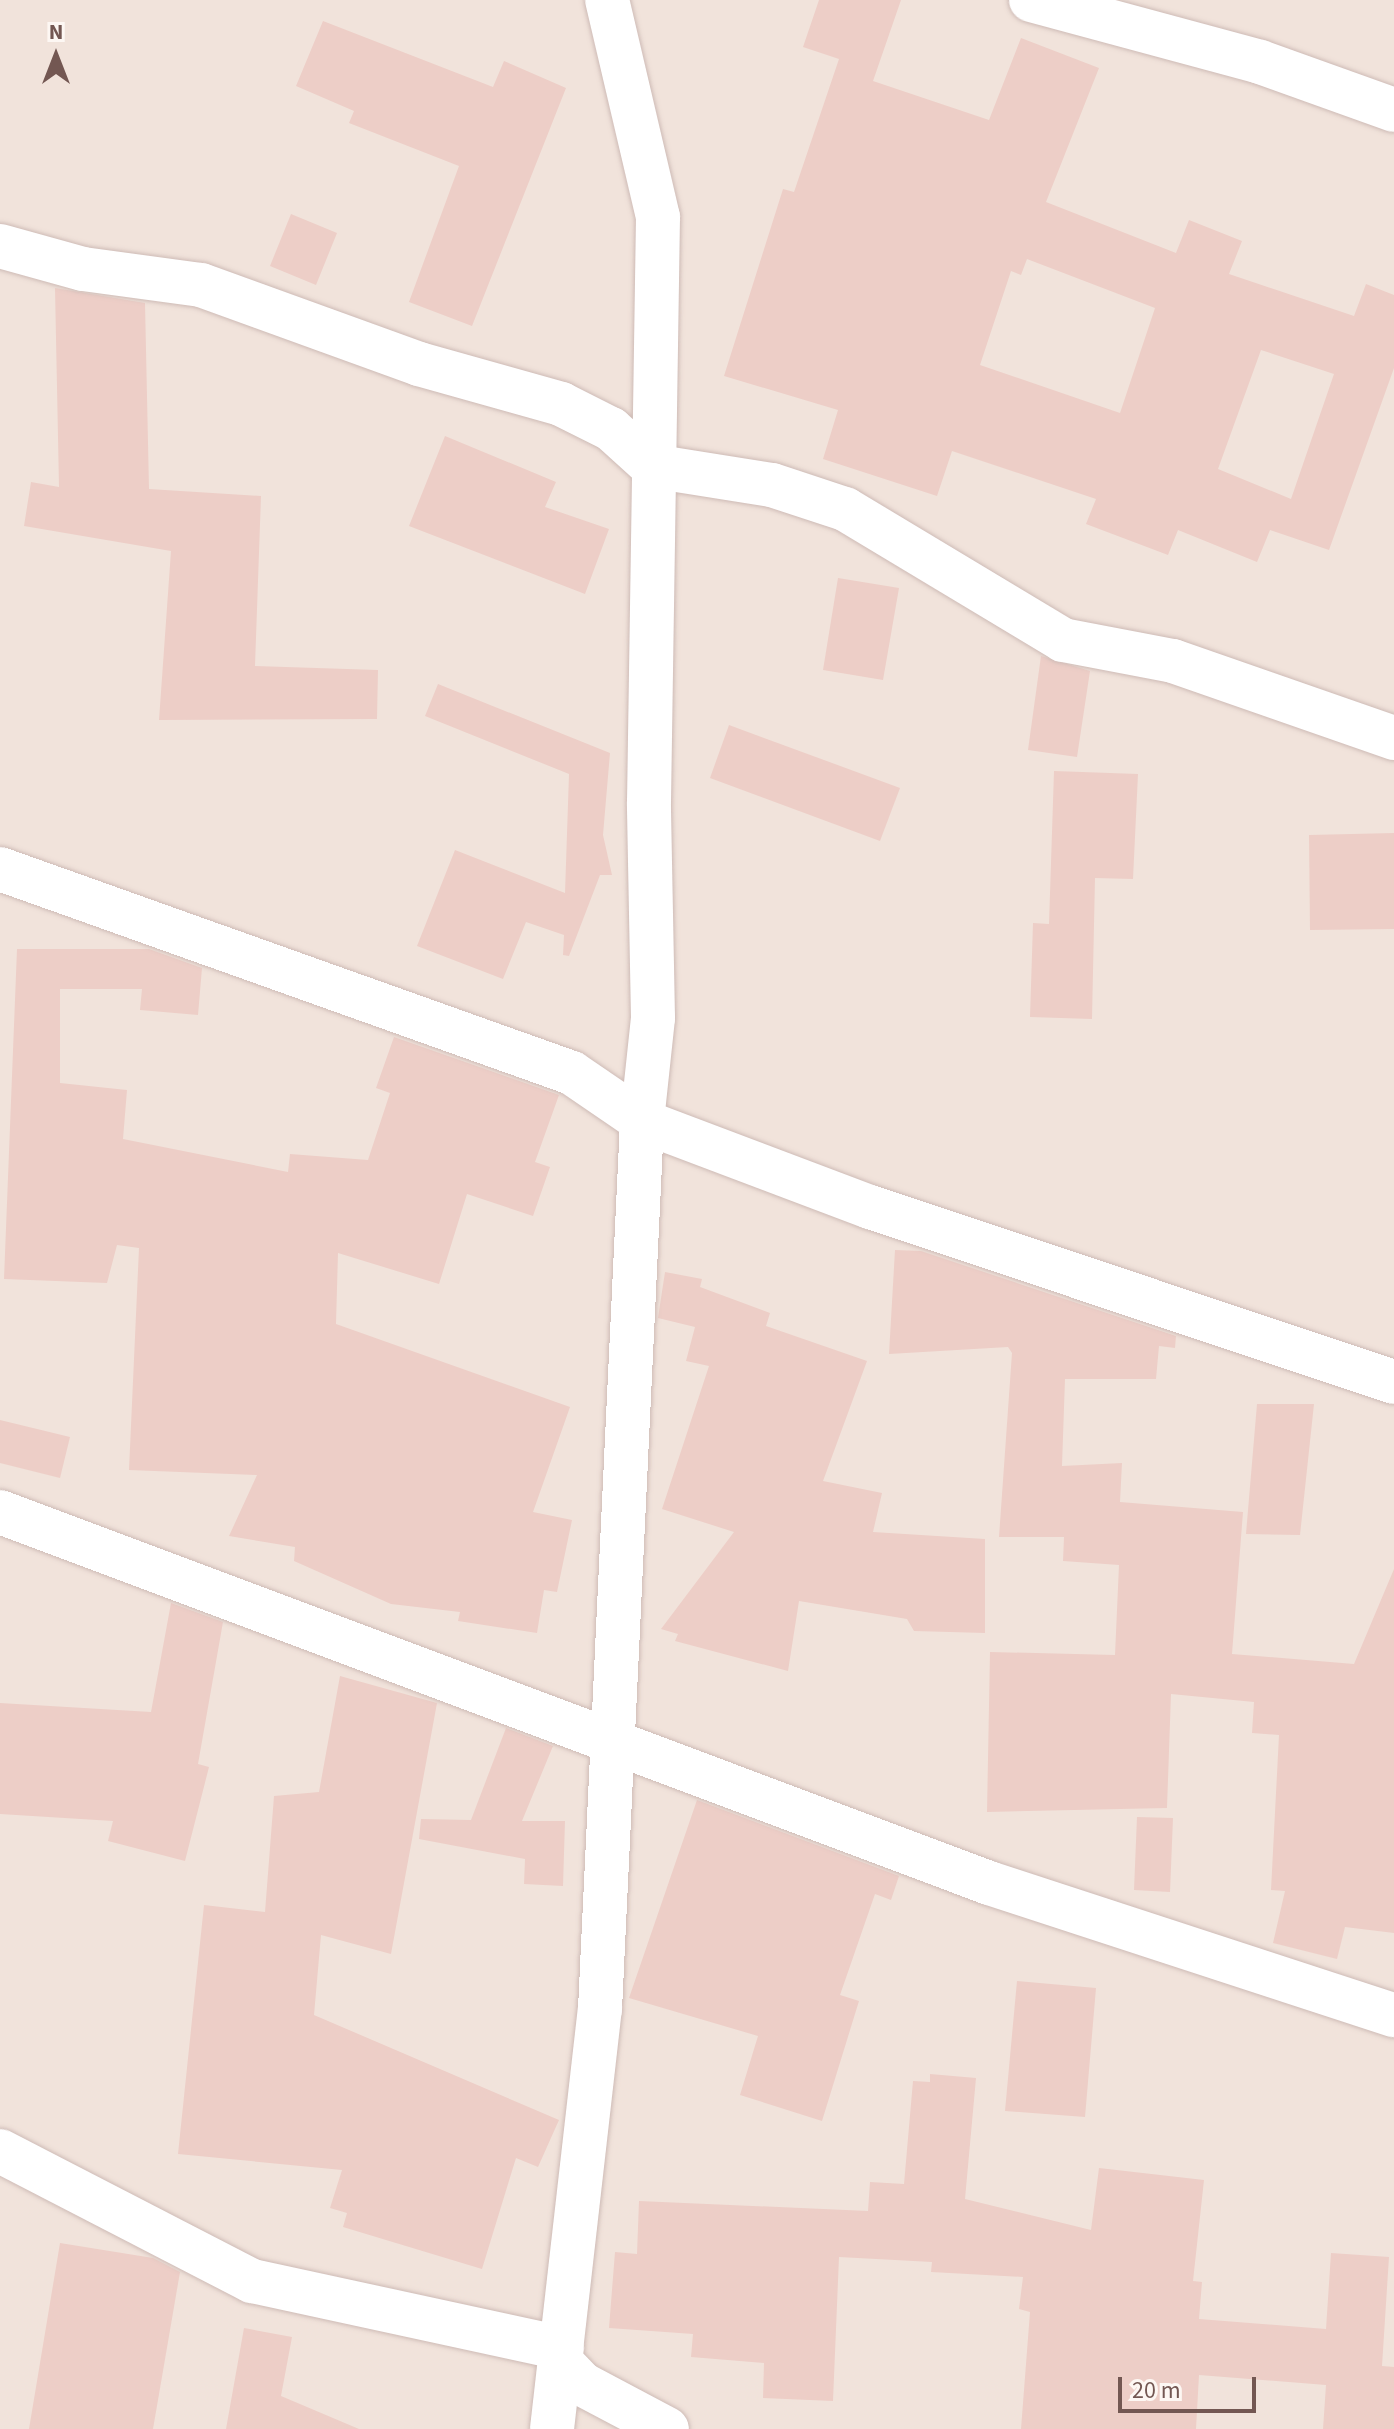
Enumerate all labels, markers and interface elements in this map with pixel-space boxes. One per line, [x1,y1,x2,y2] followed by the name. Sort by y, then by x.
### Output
[16,16,96,96] north arrow
[49,16,63,48] text: N
[1122,2361,1260,2411] scale bar
[1132,2373,1181,2408] text: 20 m

